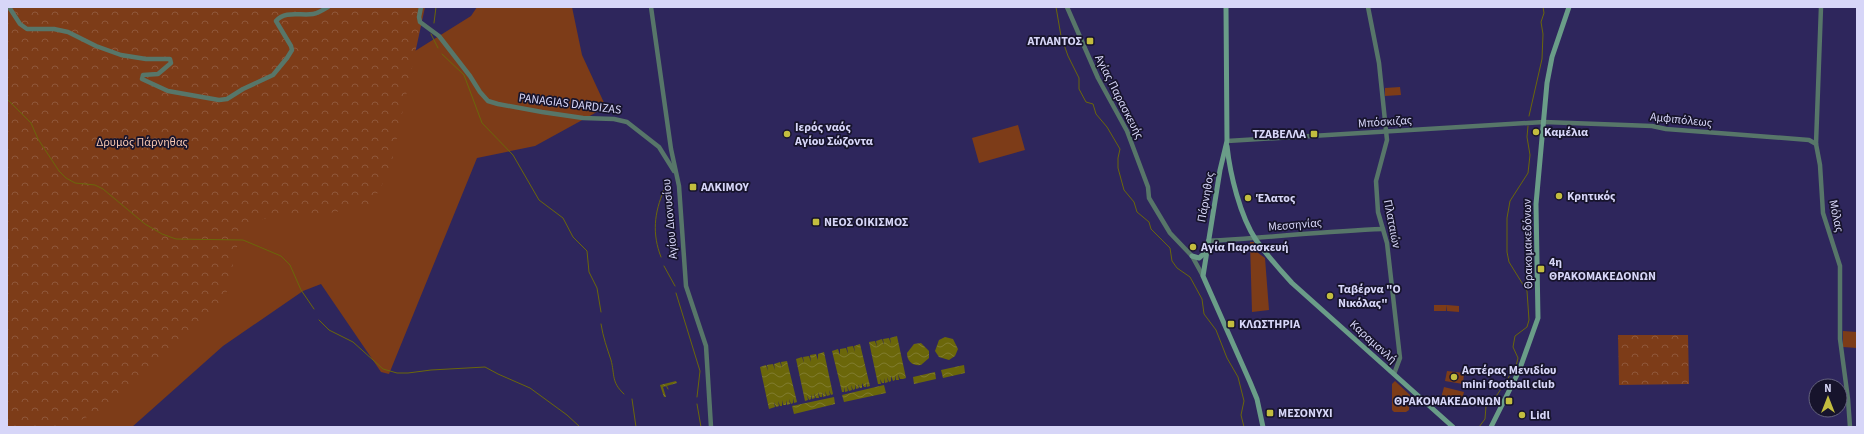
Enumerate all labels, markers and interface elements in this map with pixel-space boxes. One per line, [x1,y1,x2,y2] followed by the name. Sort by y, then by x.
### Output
[1027,33,1082,50] place label: ΑΤΛΑΝΤΟΣ
[1085,36,1095,46] marker: ΑΤΛΑΝΤΟΣ
[1090,52,1148,142] street label: Αγίας Παρασκευής
[518,89,622,119] street label: PANAGIAS DARDIZAS
[1649,108,1713,132] street label: Αμφιπόλεως
[1357,112,1413,132] street label: Μπόσκιζας
[794,119,874,150] place label: Ιερός ναός Αγίου Σώζοντα
[1544,124,1589,141] place label: Καμέλια
[1252,126,1306,143] place label: ΤΖΑΒΕΛΛΑ
[1531,127,1541,137] marker: Καμέλια
[782,129,792,139] marker: Ιερός ναός Αγίου Σώζοντα
[1309,129,1319,139] marker: ΤΖΑΒΕΛΛΑ
[96,134,188,151] park label: Δρυμός Πάρνηθας
[1193,170,1219,224] street label: Πάρνηθος
[658,178,682,260] street label: Αγίου Διονυσίου
[700,179,750,196] place label: ΑΛΚΙΜΟΥ
[688,182,698,192] marker: ΑΛΚΙΜΟΥ
[1567,188,1616,205] place label: Κρητικός
[1255,190,1296,207] place label: Έλατος
[1554,191,1564,201] marker: Κρητικός
[1243,193,1253,203] marker: Έλατος
[1379,198,1405,250] street label: Πλαταιών
[1824,198,1848,234] street label: Μόλας
[1519,199,1537,289] street label: Θρακομακεδόνων
[824,214,909,231] place label: ΝΕΟΣ ΟΙΚΙΣΜΟΣ
[1267,214,1323,236] street label: Μεσσηνίας
[811,217,821,227] marker: ΝΕΟΣ ΟΙΚΙΣΜΟΣ
[1200,239,1289,256] place label: Αγία Παρασκευή
[1188,242,1198,252] marker: Αγία Παρασκευή
[1549,254,1656,285] place label: 4η ΘΡΑΚΟΜΑΚΕΔΟΝΩΝ
[1536,264,1546,274] marker: 4η ΘΡΑΚΟΜΑΚΕΔΟΝΩΝ
[1338,281,1401,312] place label: Ταβέρνα "Ο Νικόλας"
[1325,291,1335,301] marker: Ταβέρνα "Ο Νικόλας"
[1239,316,1300,333] place label: ΚΛΩΣΤΗΡΙΑ
[1346,316,1400,368] street label: Καραμανλή
[1226,319,1236,329] marker: ΚΛΩΣΤΗΡΙΑ
[1461,362,1556,393] place label: Αστέρας Μενιδίου mini football club
[1449,372,1459,382] marker: Αστέρας Μενιδίου mini football club
[1808,378,1848,418] north arrow
[1824,381,1832,396] text: N
[1394,393,1501,410] place label: ΘΡΑΚΟΜΑΚΕΔΟΝΩΝ
[1504,396,1514,406] marker: ΘΡΑΚΟΜΑΚΕΔΟΝΩΝ
[1278,405,1333,422] place label: ΜΕΣΟΝΥΧΙ
[1530,407,1550,424] place label: Lidl
[1265,408,1275,418] marker: ΜΕΣΟΝΥΧΙ
[1517,410,1527,420] marker: Lidl

